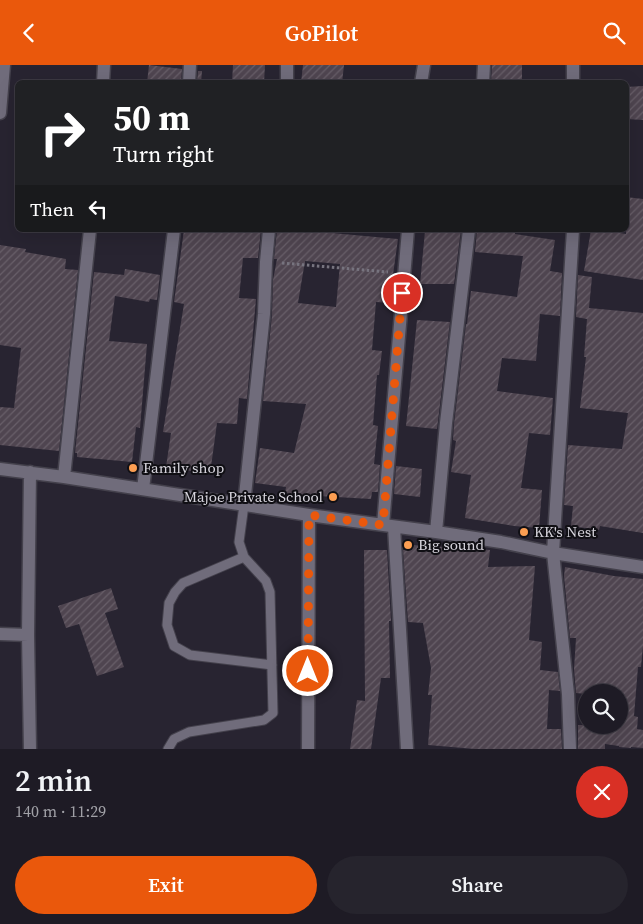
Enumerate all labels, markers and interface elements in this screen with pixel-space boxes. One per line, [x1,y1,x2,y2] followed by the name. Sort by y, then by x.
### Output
[285,18,358,48] text: GoPilot
[15,19,43,47] icon: back
[600,19,628,47] icon: search
[113,94,190,142] text: 50 m
[30,100,95,165] icon: right
[113,139,214,169] text: Turn right
[84,195,112,223] icon: left
[30,196,74,222] text: Then
[381,272,423,314] pin
[388,279,416,307] icon: arrive
[143,457,225,478] place label: Family shop
[127,462,139,474] marker: Family shop
[184,486,324,507] place label: Majoe Private School
[327,491,339,503] marker: Majoe Private School
[534,521,596,542] place label: KK's Nest
[518,526,530,538] marker: KK's Nest
[418,534,485,555] place label: Big sound
[402,539,414,551] marker: Big sound
[281,644,333,696] position arrow
[578,684,628,734] map controls
[578,684,628,734] button: search
[15,760,92,801] text: 2 min
[576,766,628,818] button: close
[15,800,106,822] text: 140 m · 11:29
[15,856,317,914] button: Exit
[327,856,628,914] button: Share

